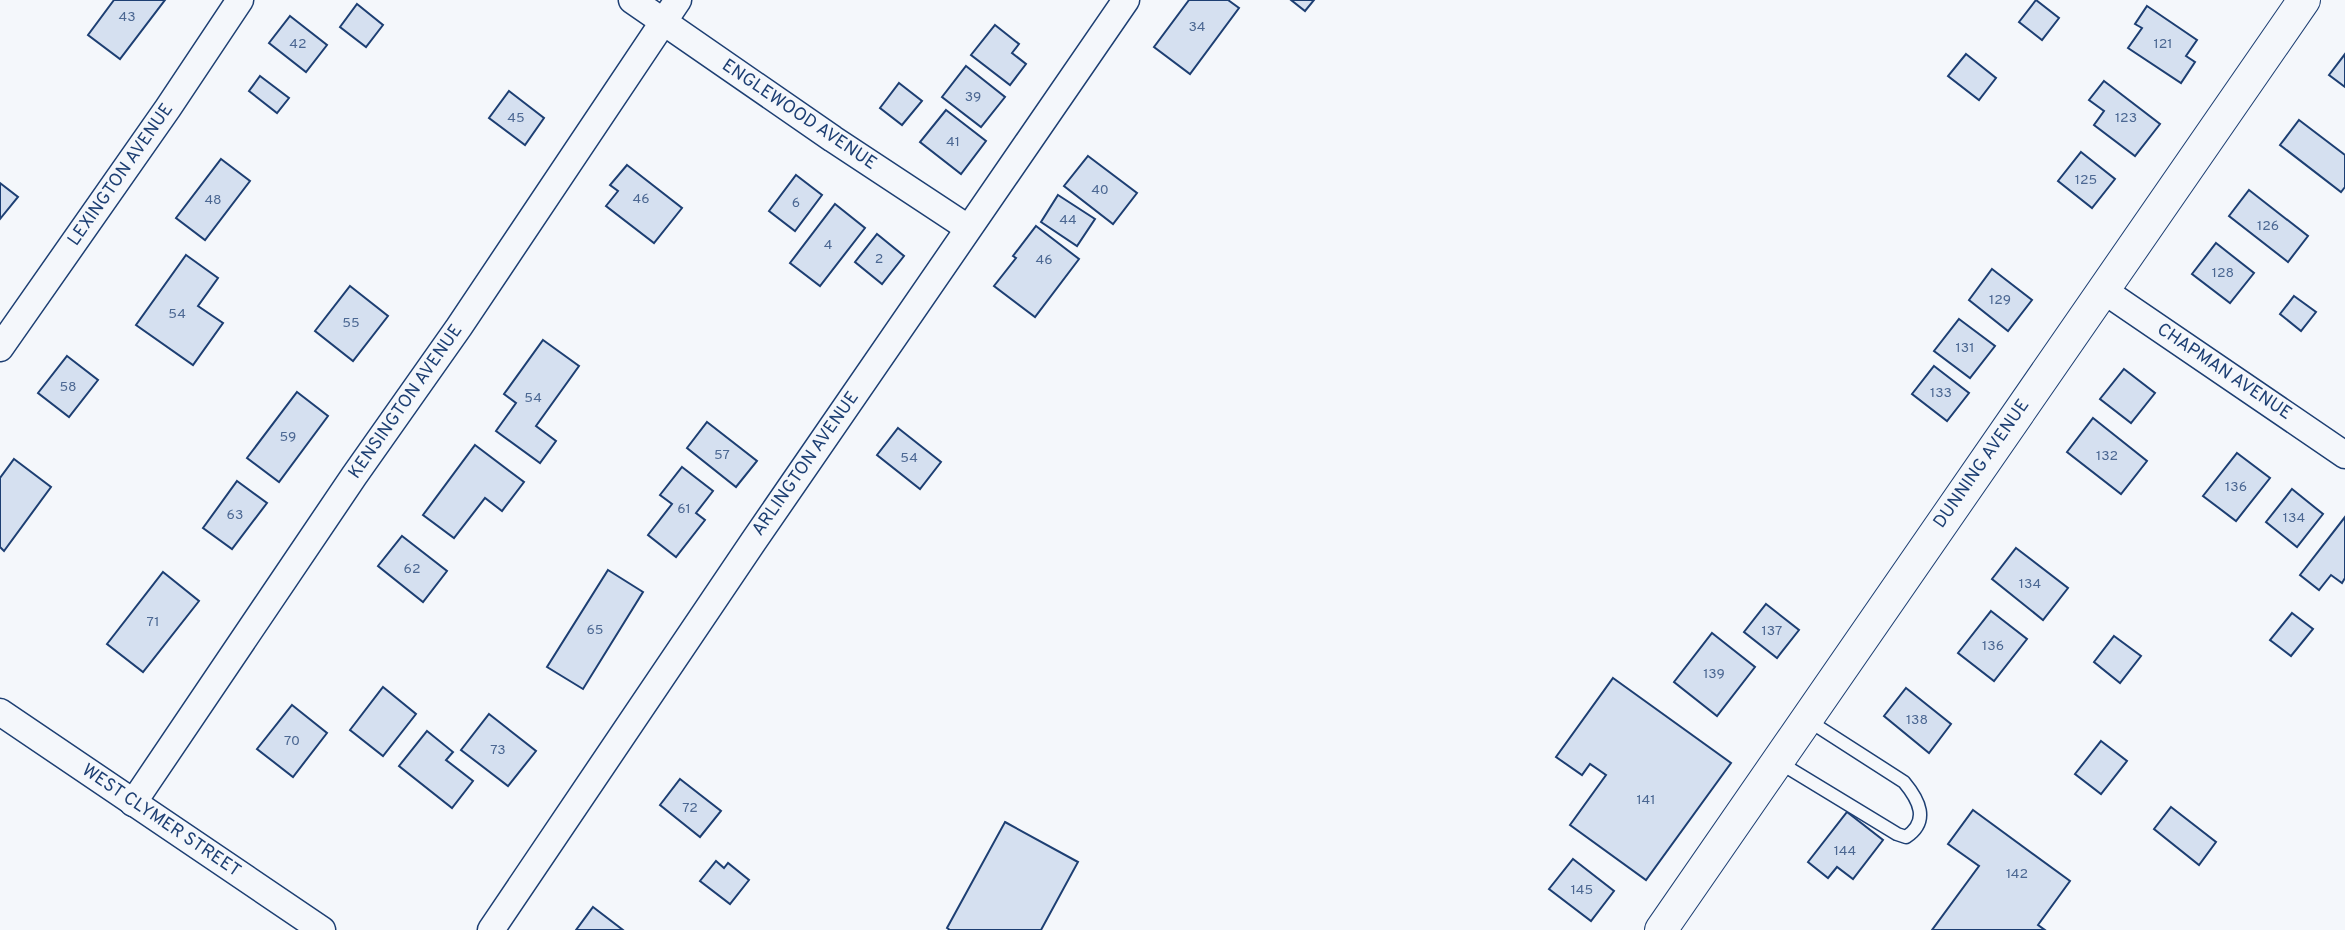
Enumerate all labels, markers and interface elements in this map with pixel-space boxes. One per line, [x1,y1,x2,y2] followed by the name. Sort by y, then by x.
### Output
[118,9,136,26] house number: 43
[1188,19,1206,36] house number: 34
[289,36,307,53] house number: 42
[2153,36,2173,53] house number: 121
[717,55,881,175] street label: ENGLEWOOD AVENUE
[965,89,981,106] house number: 39
[63,99,179,251] street label: LEXINGTON AVENUE
[507,110,525,127] house number: 45
[2115,110,2137,127] house number: 123
[946,134,960,151] house number: 41
[2075,172,2097,189] house number: 125
[1091,182,1109,199] house number: 40
[632,191,650,208] house number: 46
[204,192,222,209] house number: 48
[792,195,800,212] house number: 6
[1059,212,1077,229] house number: 44
[2257,218,2279,235] house number: 126
[824,237,832,254] house number: 4
[875,251,883,268] house number: 2
[1035,252,1053,269] house number: 46
[2212,265,2234,282] house number: 128
[1989,292,2011,309] house number: 129
[168,306,186,323] house number: 54
[342,315,360,332] house number: 55
[2152,318,2296,426] street label: CHAPMAN AVENUE
[344,320,468,484] street label: KENSINGTON AVENUE
[1956,340,1974,357] house number: 131
[59,379,77,396] house number: 58
[1930,385,1952,402] house number: 133
[747,387,865,541] street label: ARLINGTON AVENUE
[524,390,542,407] house number: 54
[1929,395,2035,533] street label: DUNNING AVENUE
[280,429,296,446] house number: 59
[714,447,730,464] house number: 57
[2096,448,2118,465] house number: 132
[900,450,918,467] house number: 54
[2225,479,2247,496] house number: 136
[677,501,691,518] house number: 61
[227,507,243,524] house number: 63
[2283,510,2305,527] house number: 134
[404,561,420,578] house number: 62
[2019,576,2041,593] house number: 134
[147,614,159,631] house number: 71
[586,622,604,639] house number: 65
[1762,623,1782,640] house number: 137
[1982,638,2004,655] house number: 136
[1703,666,1725,683] house number: 139
[1906,712,1928,729] house number: 138
[284,733,300,750] house number: 70
[490,742,506,759] house number: 73
[77,759,245,883] street label: WEST CLYMER STREET
[1637,792,1655,809] house number: 141
[682,800,698,817] house number: 72
[1834,843,1856,860] house number: 144
[2006,866,2028,883] house number: 142
[1571,882,1593,899] house number: 145

